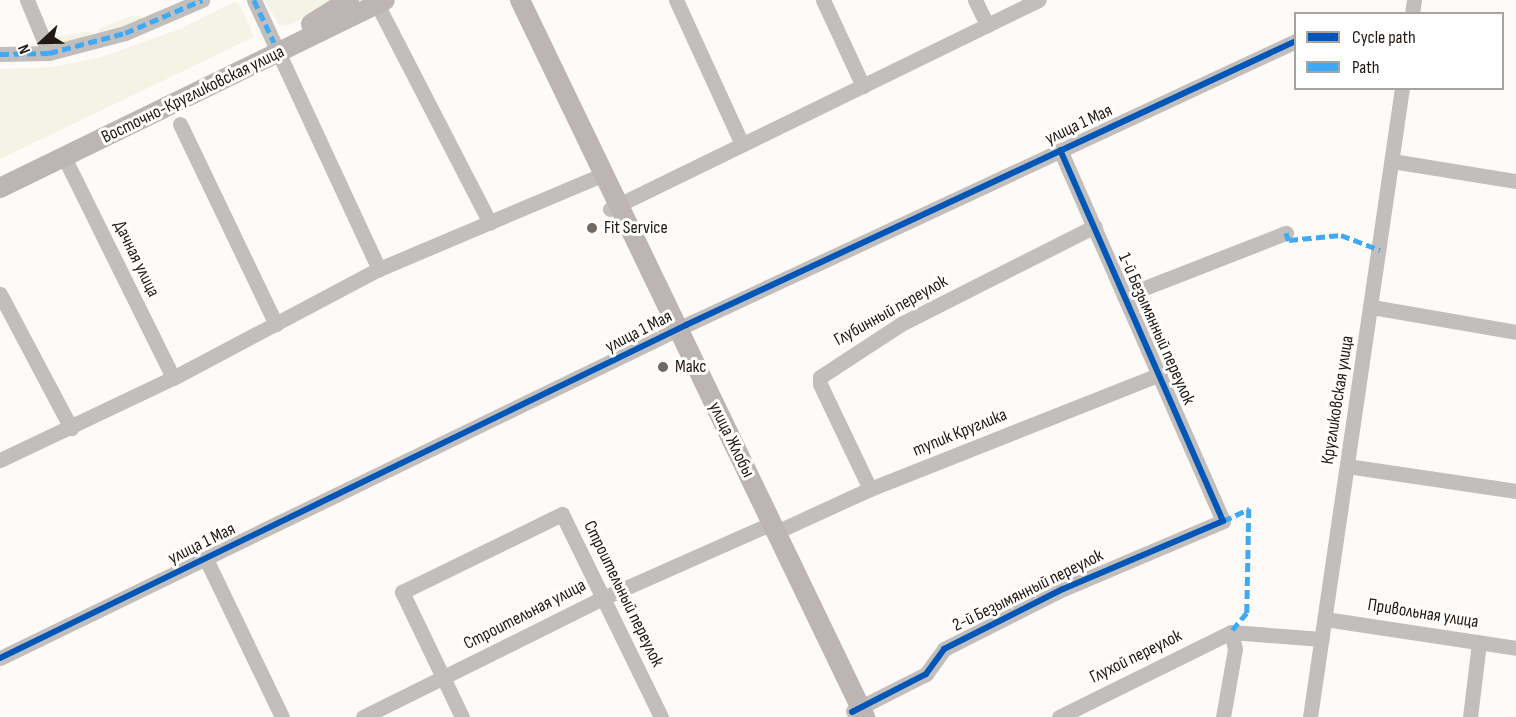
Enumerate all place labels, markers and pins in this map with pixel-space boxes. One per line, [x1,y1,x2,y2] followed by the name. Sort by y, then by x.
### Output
[604,217,668,239] place label: Fit Service
[585,221,599,235] marker: Fit Service
[675,356,706,378] place label: Макс
[656,360,670,374] marker: Макс

